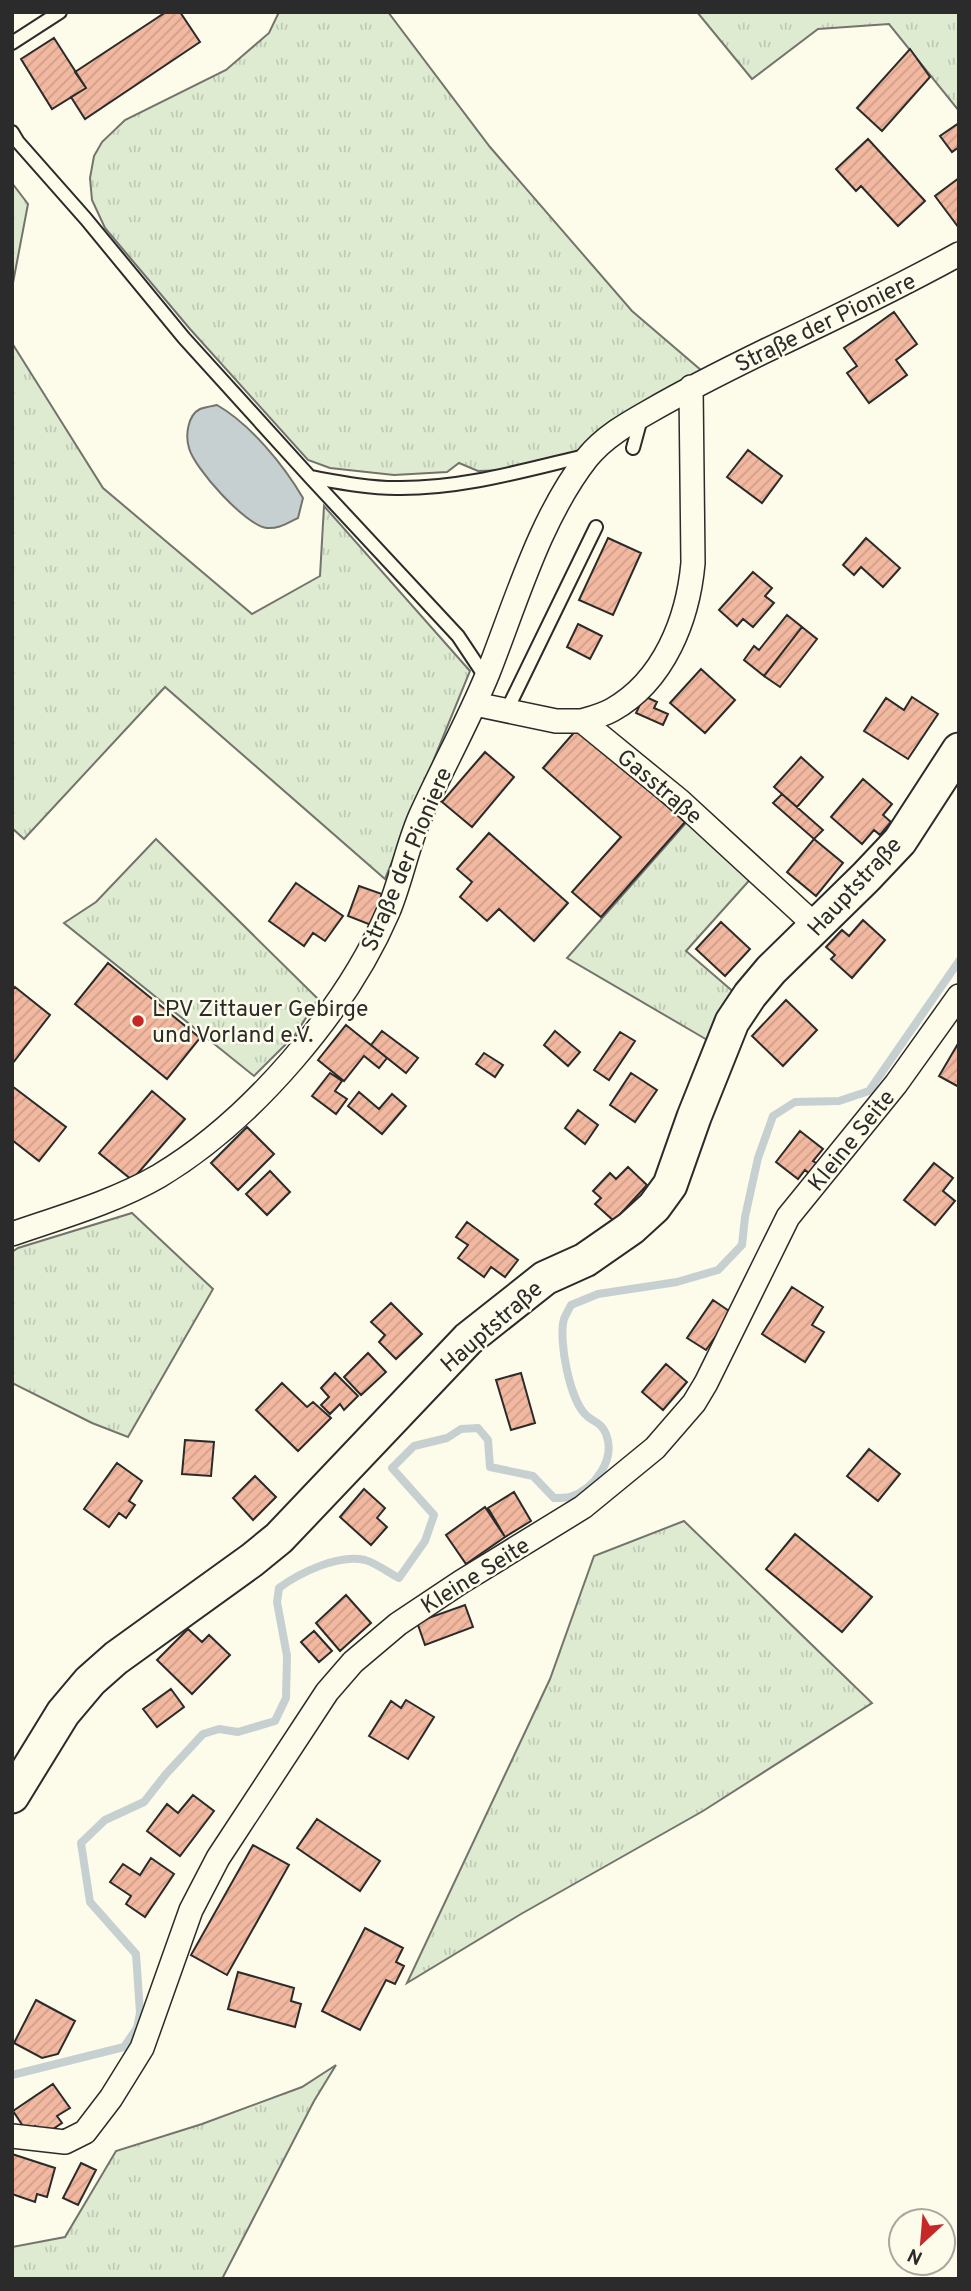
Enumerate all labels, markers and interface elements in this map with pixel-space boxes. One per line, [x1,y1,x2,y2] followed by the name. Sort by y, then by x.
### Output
[731,268,921,381] street label: Straße der Pioniere
[610,744,707,832] street label: Gasstraße
[356,763,460,957] street label: Straße der Pioniere
[802,832,909,944] street label: Hauptstraße
[152,996,368,1051] place label: LPV Zittauer Gebirge und Vorland e.V.
[130,1013,146,1029] marker: LPV Zittauer Gebirge und Vorland e.V.
[803,1085,903,1198] street label: Kleine Seite
[436,1276,550,1380] street label: Hauptstraße
[417,1532,536,1622] street label: Kleine Seite
[887,2207,957,2277] north arrow
[904,2242,927,2269] text: N

